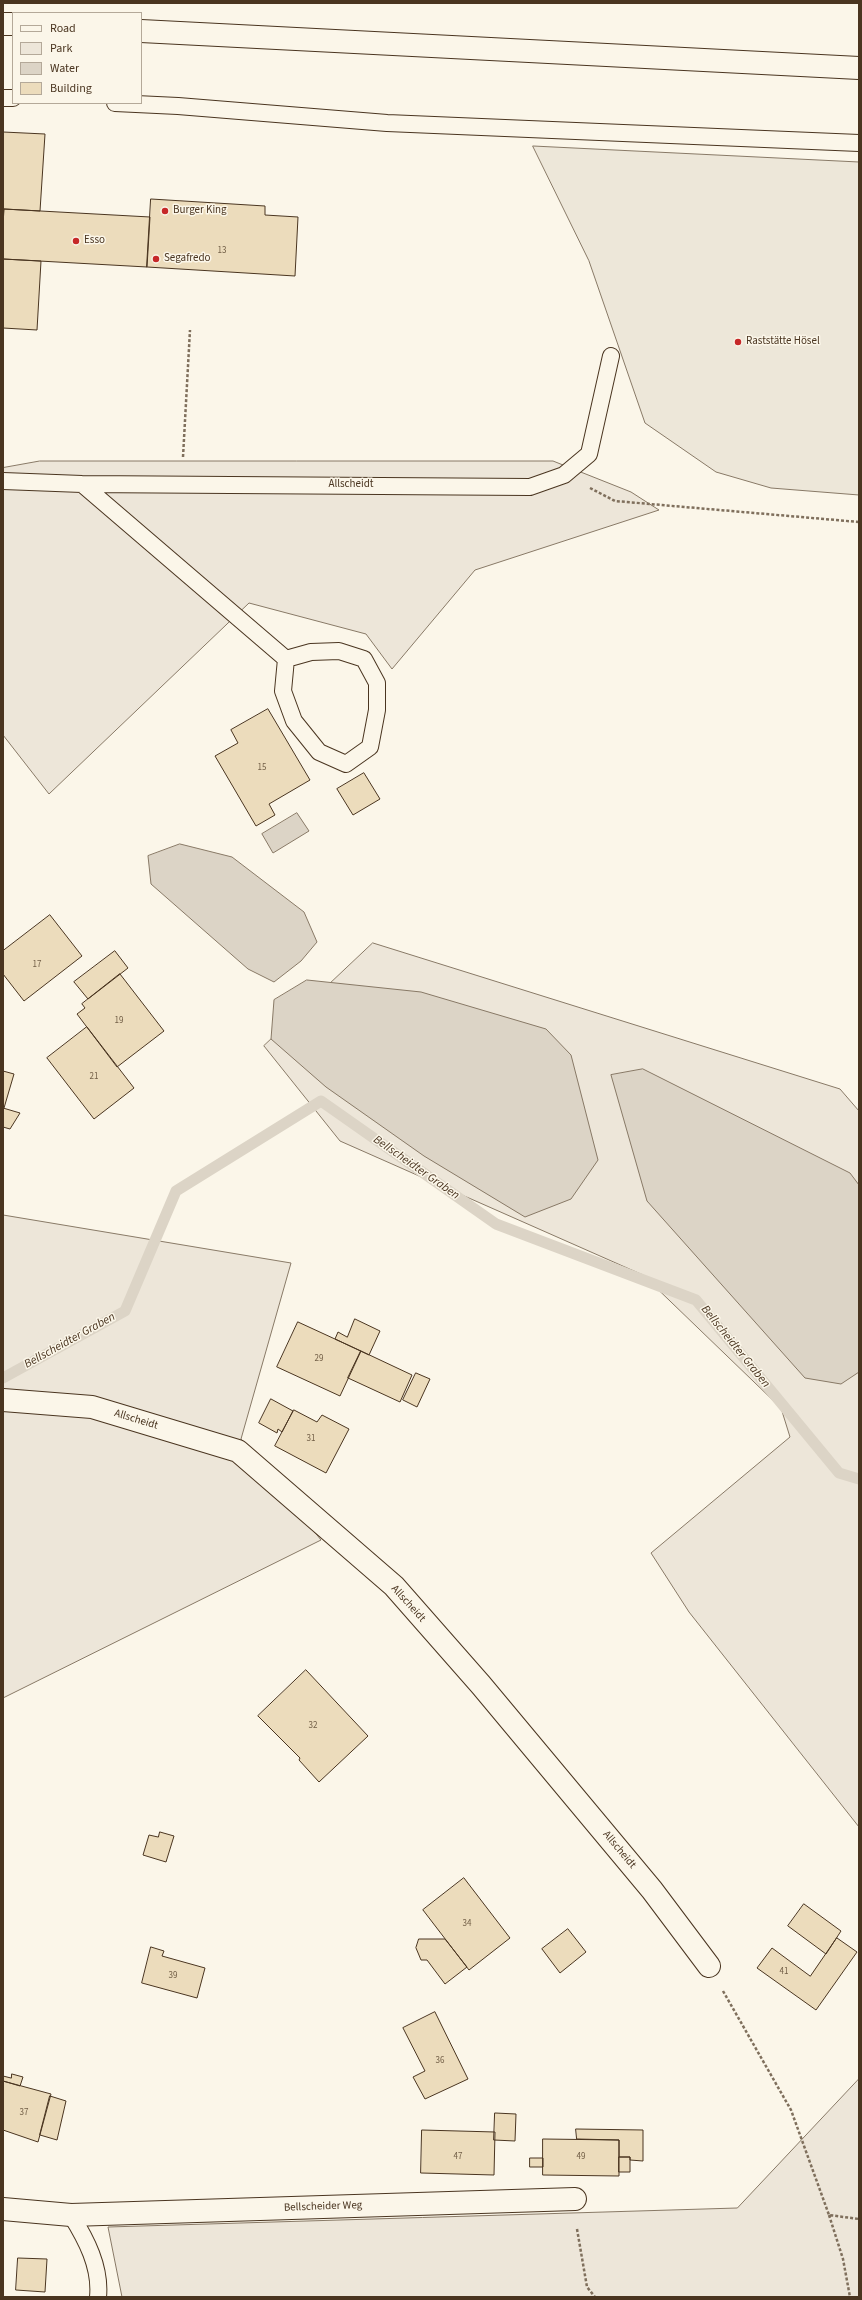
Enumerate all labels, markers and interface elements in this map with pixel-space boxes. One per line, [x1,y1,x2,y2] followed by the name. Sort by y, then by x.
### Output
[12,12,142,104] legend
[50,20,76,37] text: Road
[50,40,72,57] text: Park
[50,60,79,77] text: Water
[50,80,92,97] text: Building
[173,204,227,218] place label: Burger King
[160,206,170,216] marker: Burger King
[84,234,105,248] place label: Esso
[71,236,81,246] marker: Esso
[218,246,226,256] house number: 13
[164,252,211,266] place label: Segafredo
[151,254,161,264] marker: Segafredo
[746,335,820,349] place label: Raststätte Hösel
[733,337,743,347] marker: Raststätte Hösel
[328,478,374,492] street label: Allscheidt
[258,763,266,773] house number: 15
[33,960,41,970] house number: 17
[115,1016,123,1026] house number: 19
[90,1072,98,1082] house number: 21
[370,1133,462,1203] water label: Bellscheidter Graben
[697,1303,773,1391] water label: Bellscheidter Graben
[22,1310,118,1372] water label: Bellscheidter Graben
[315,1354,323,1364] house number: 29
[112,1407,160,1433] street label: Allscheidt
[307,1434,315,1444] house number: 31
[388,1583,428,1625] street label: Allscheidt
[309,1721,317,1731] house number: 32
[599,1828,639,1872] street label: Allscheidt
[463,1919,471,1929] house number: 34
[780,1967,788,1977] house number: 41
[169,1971,177,1981] house number: 39
[436,2056,444,2066] house number: 36
[20,2108,28,2118] house number: 37
[454,2152,462,2162] house number: 47
[577,2152,585,2162] house number: 49
[284,2199,362,2215] street label: Bellscheider Weg

